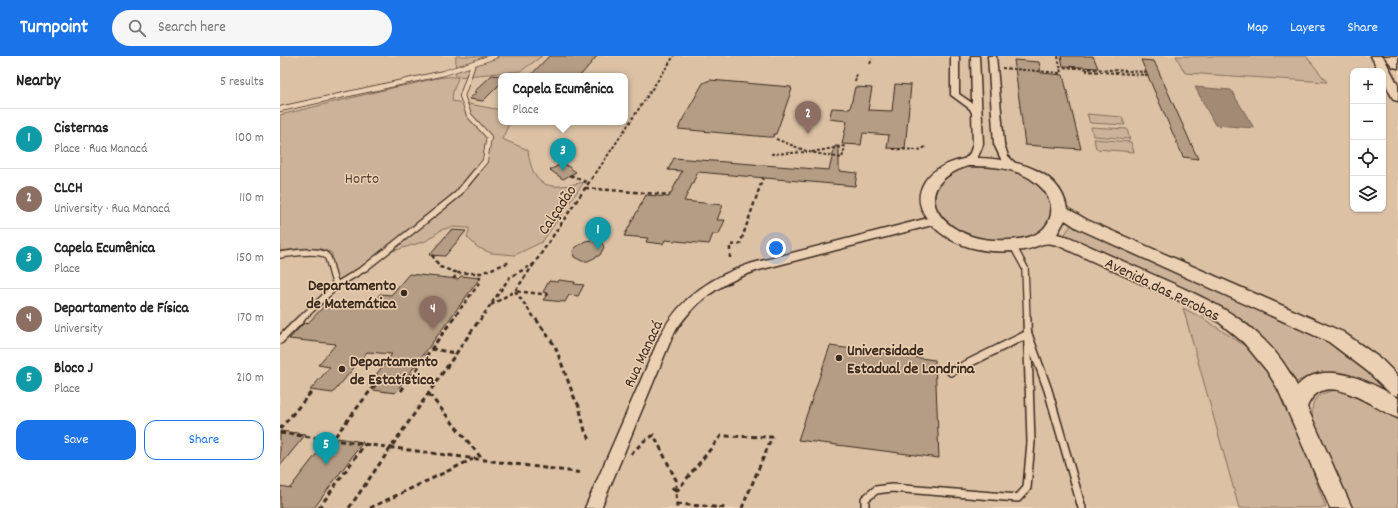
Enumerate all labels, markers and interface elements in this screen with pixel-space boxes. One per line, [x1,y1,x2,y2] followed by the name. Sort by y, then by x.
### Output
[112,10,392,46] search box
[20,15,88,42] text: Turnpoint
[126,17,148,39] icon: search
[158,17,226,39] text: Search here
[1247,18,1268,38] text: Map
[1290,18,1325,38] text: Layers
[1347,18,1378,38] text: Share
[1350,68,1386,212] map controls
[1350,68,1386,104] button: +
[16,70,60,94] text: Nearby
[220,73,264,92] text: 5 results
[498,73,628,125] popup
[513,79,613,101] text: Capela Ecumênica
[513,101,539,120] text: Place
[795,101,821,134] pin: 2
[1350,104,1386,140] button: −
[54,118,108,140] text: Cisternas
[28,129,30,148] text: 1
[235,129,264,148] text: 100 m
[550,138,576,171] pin: 3
[54,140,148,159] text: Place · Rua Manacá
[1350,140,1386,176] button: locate
[345,168,379,191] park label: Horto
[1350,176,1386,212] button: layers
[54,178,83,200] text: CLCH
[533,181,583,240] street label: Calçadão
[26,189,32,208] text: 2
[239,189,264,208] text: 110 m
[54,200,170,219] text: University · Rua Manacá
[585,217,611,250] pin: 1
[54,238,155,260] text: Capela Ecumênica
[766,238,786,258] your location
[26,249,32,268] text: 3
[236,249,264,268] text: 150 m
[1101,252,1224,328] street label: Avenida das Perobas
[54,260,80,279] text: Place
[306,275,397,316] place label: Departamento de Matemática
[399,288,409,298] marker: Departamento de Matemática
[420,296,446,329] pin: 4
[54,298,189,320] text: Departamento de Física
[26,309,32,328] text: 4
[237,309,264,328] text: 170 m
[619,317,670,392] street label: Rua Manacá
[54,320,103,339] text: University
[847,340,976,381] place label: Universidade Estadual de Londrina
[350,351,438,392] place label: Departamento de Estatística
[834,353,844,363] marker: Universidade Estadual de Londrina
[54,358,93,380] text: Bloco J
[337,364,347,374] marker: Departamento de Estatística
[26,369,32,388] text: 5
[236,369,264,388] text: 210 m
[54,380,80,399] text: Place
[16,420,136,460] button: Save
[144,420,264,460] button: Share
[313,432,339,465] pin: 5

